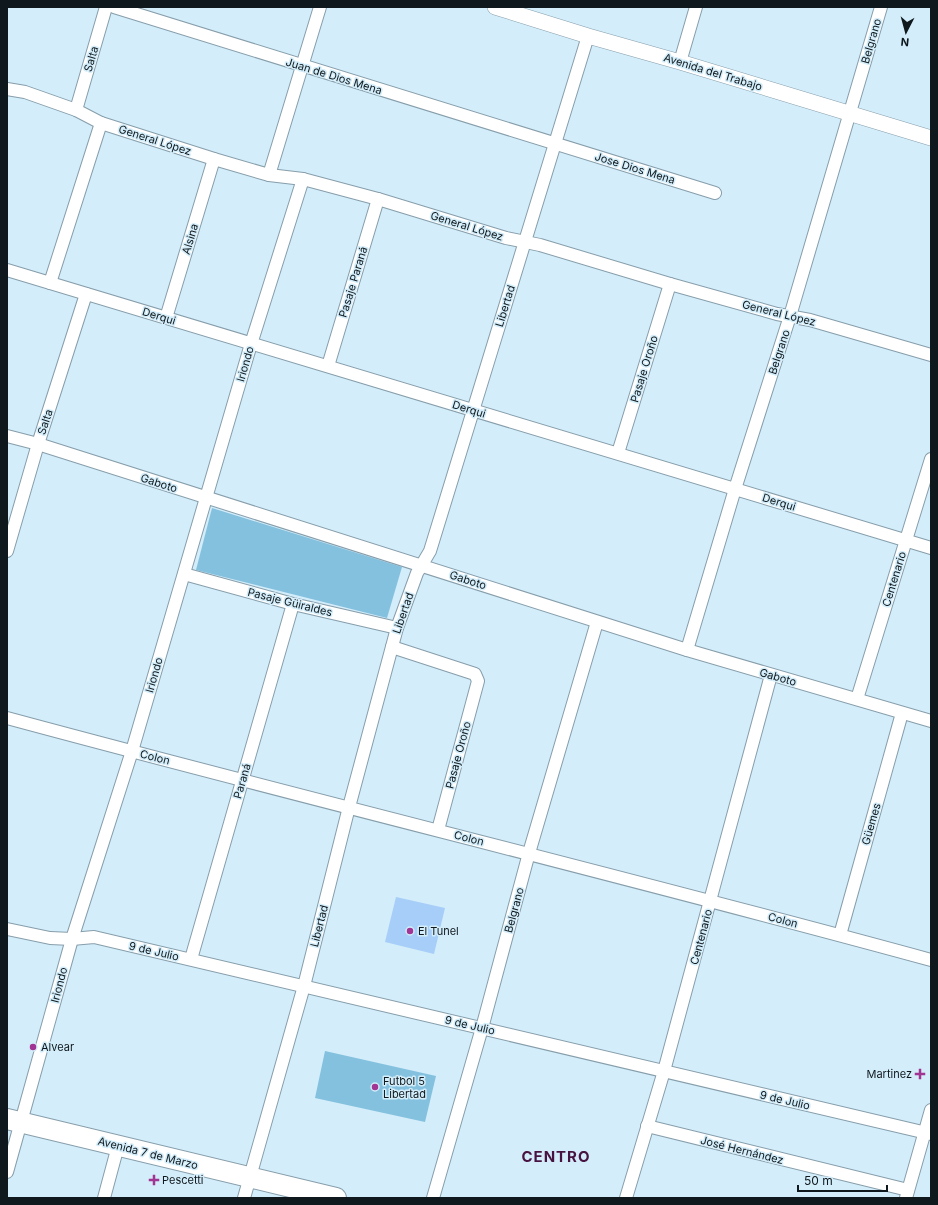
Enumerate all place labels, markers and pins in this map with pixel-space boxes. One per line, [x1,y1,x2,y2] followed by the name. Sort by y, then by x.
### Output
[418,924,459,938] place label: El Tunel
[405,926,415,936] marker: El Tunel
[41,1040,74,1054] place label: Alvear
[28,1042,38,1052] marker: Alvear
[866,1067,912,1081] place label: Martinez
[915,1069,925,1079] marker: Martinez
[383,1074,426,1101] place label: Futbol 5 Libertad
[370,1082,380,1092] marker: Futbol 5 Libertad
[162,1173,203,1187] place label: Pescetti
[149,1175,159,1185] marker: Pescetti

